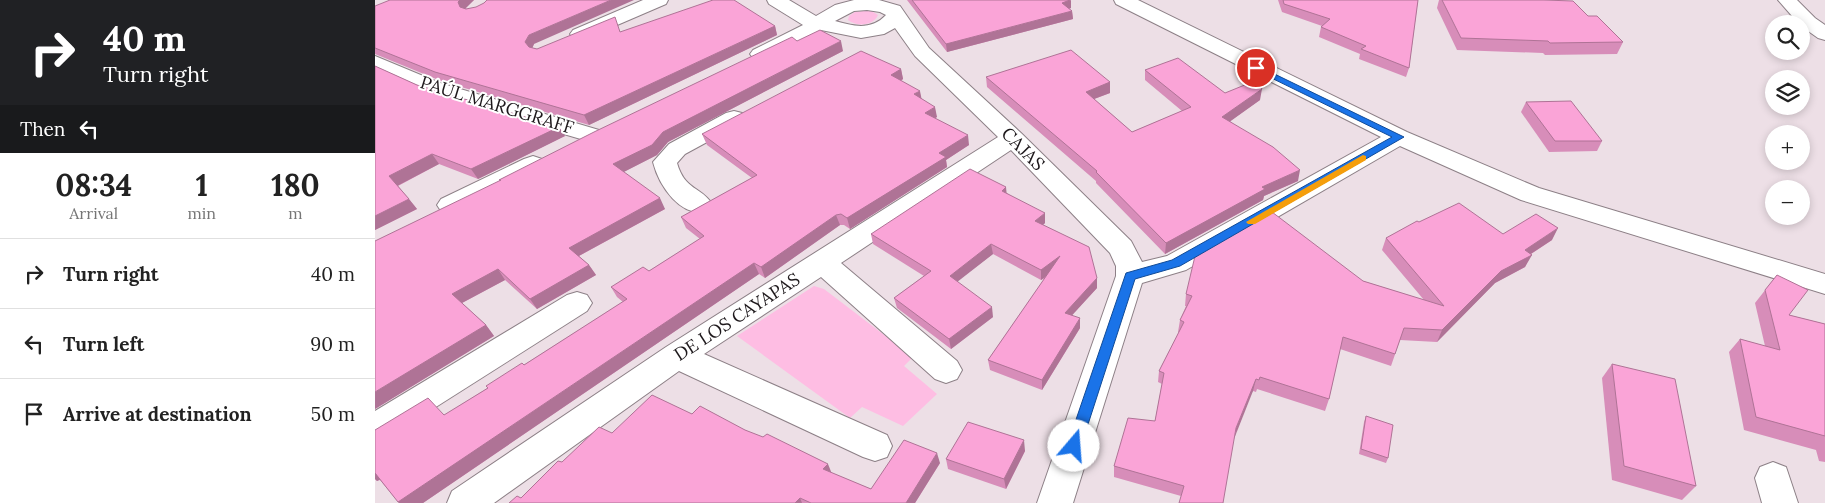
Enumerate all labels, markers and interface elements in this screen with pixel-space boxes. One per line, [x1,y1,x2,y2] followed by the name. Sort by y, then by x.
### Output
[1765,15,1810,225] map controls
[1765,15,1810,60] button: search
[103,16,186,61] text: 40 m
[20,20,85,85] icon: right
[1235,47,1277,89] pin
[1242,54,1270,82] icon: arrive
[103,60,208,88] text: Turn right
[418,70,577,139] street label: PAÚL MARGGRAFF
[1765,70,1810,115] button: layers
[75,115,103,143] icon: left
[20,117,65,141] text: Then
[997,122,1050,175] street label: CAJAS
[1765,125,1810,170] button: +
[55,166,132,204] text: 08:34
[196,166,208,204] text: 1
[271,166,320,204] text: 180
[1765,180,1810,225] button: −
[69,203,118,223] text: Arrival
[187,203,216,223] text: min
[288,203,303,223] text: m
[20,260,48,288] icon: right
[63,262,159,286] text: Turn right
[311,262,355,286] text: 40 m
[670,267,804,366] street label: DE LOS CAYAPAS
[20,330,48,358] icon: left
[63,332,144,356] text: Turn left
[310,332,355,356] text: 90 m
[20,400,48,428] icon: arrive
[63,402,252,426] text: Arrive at destination
[311,402,355,426] text: 50 m
[1047,419,1099,471] position arrow

